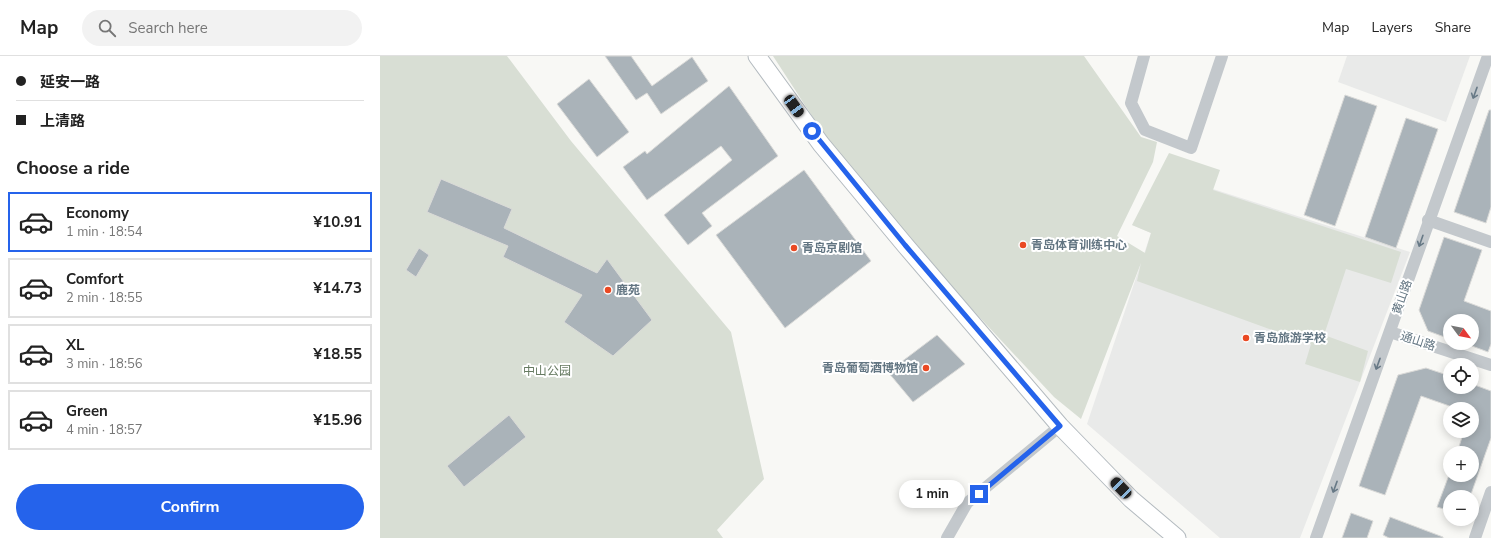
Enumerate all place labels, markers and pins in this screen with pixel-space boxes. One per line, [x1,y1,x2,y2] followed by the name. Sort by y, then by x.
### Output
[1031,237,1127,253] place label: 青岛体育训练中心
[802,240,862,256] place label: 青岛京剧馆
[1018,240,1028,250] marker: 青岛体育训练中心
[789,243,799,253] marker: 青岛京剧馆
[616,282,640,298] place label: 鹿苑
[603,285,613,295] marker: 鹿苑
[1254,330,1326,346] place label: 青岛旅游学校
[1241,333,1251,343] marker: 青岛旅游学校
[822,360,918,376] place label: 青岛葡萄酒博物馆
[921,363,931,373] marker: 青岛葡萄酒博物馆

